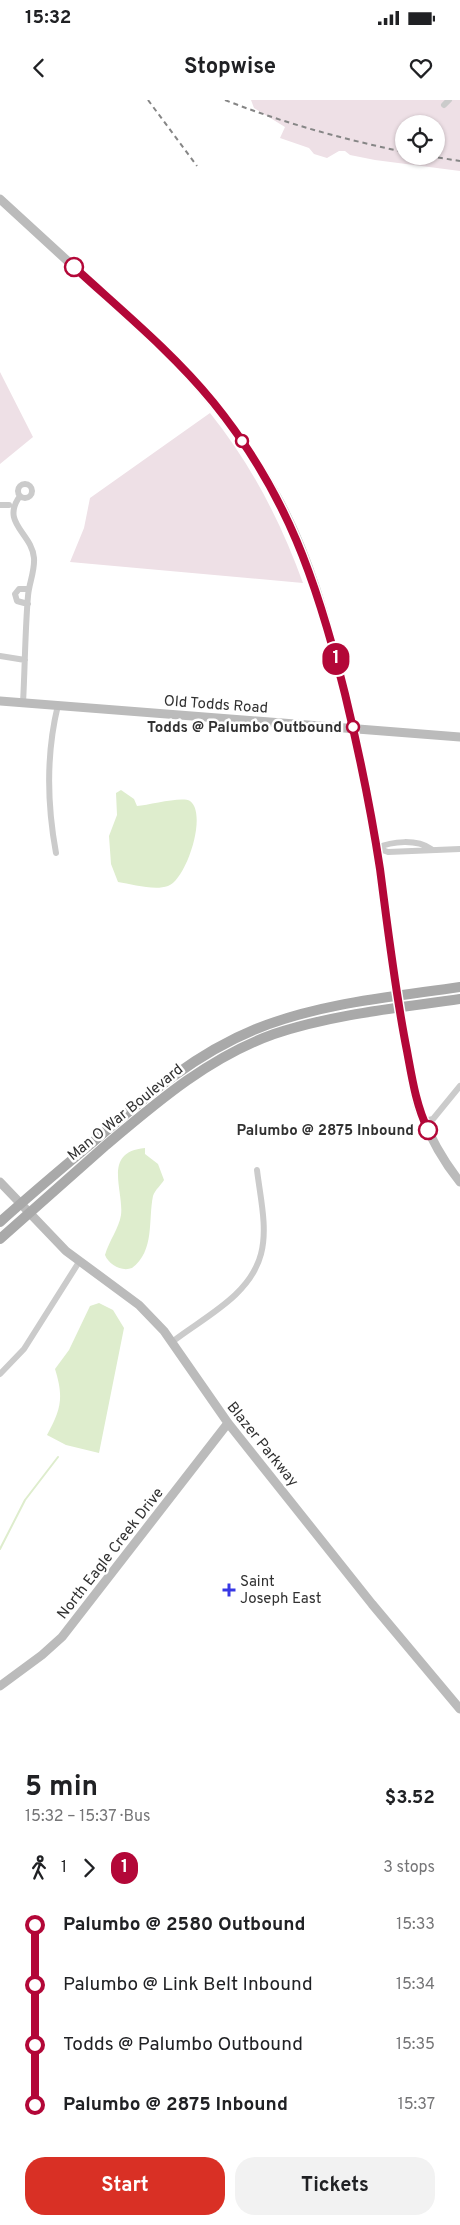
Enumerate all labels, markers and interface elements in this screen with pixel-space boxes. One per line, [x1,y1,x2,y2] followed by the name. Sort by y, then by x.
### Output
[25,6,71,30] text: 15:32
[25,54,53,82] icon: back
[184,54,276,81] text: Stopwise
[407,54,435,82] icon: heart
[395,115,445,165] map controls
[395,115,445,165] button: locate
[64,257,84,277] unlabelled marker
[235,434,249,448] unlabelled marker
[320,643,352,675] line badge: 1
[332,647,340,670] text: 1
[163,692,269,719] street label: Old Todds Road
[147,719,342,738] place label: Todds @ Palumbo Outbound
[346,720,360,734] marker: Todds @ Palumbo Outbound
[64,1061,188,1166] street label: Man O War Boulevard
[418,1120,438,1140] marker: Palumbo @ 2875 Inbound
[236,1122,414,1141] place label: Palumbo @ 2875 Inbound
[222,1399,302,1491] street label: Blazer Parkway
[54,1484,169,1624] street label: North Eagle Creek Drive
[240,1573,321,1609] place label: Saint Joseph East
[222,1583,236,1597] marker: Saint Joseph East
[25,1770,98,1806] text: 5 min
[385,1786,435,1810] text: $3.52
[25,1807,151,1827] text: 15:32 – 15:37 · Bus
[25,1854,53,1882] icon: walk
[75,1854,103,1882] icon: forward
[121,1856,128,1879] text: 1
[61,1858,67,1878] text: 1
[383,1858,435,1878] text: 3 stops
[63,1913,306,1937] text: Palumbo @ 2580 Outbound
[396,1915,435,1935] text: 15:33
[63,1973,313,1997] text: Palumbo @ Link Belt Inbound
[396,1975,435,1995] text: 15:34
[63,2033,303,2057] text: Todds @ Palumbo Outbound
[396,2035,435,2055] text: 15:35
[63,2093,288,2117] text: Palumbo @ 2875 Inbound
[398,2095,435,2115] text: 15:37
[25,2157,225,2215] button: Start
[235,2157,435,2215] button: Tickets

